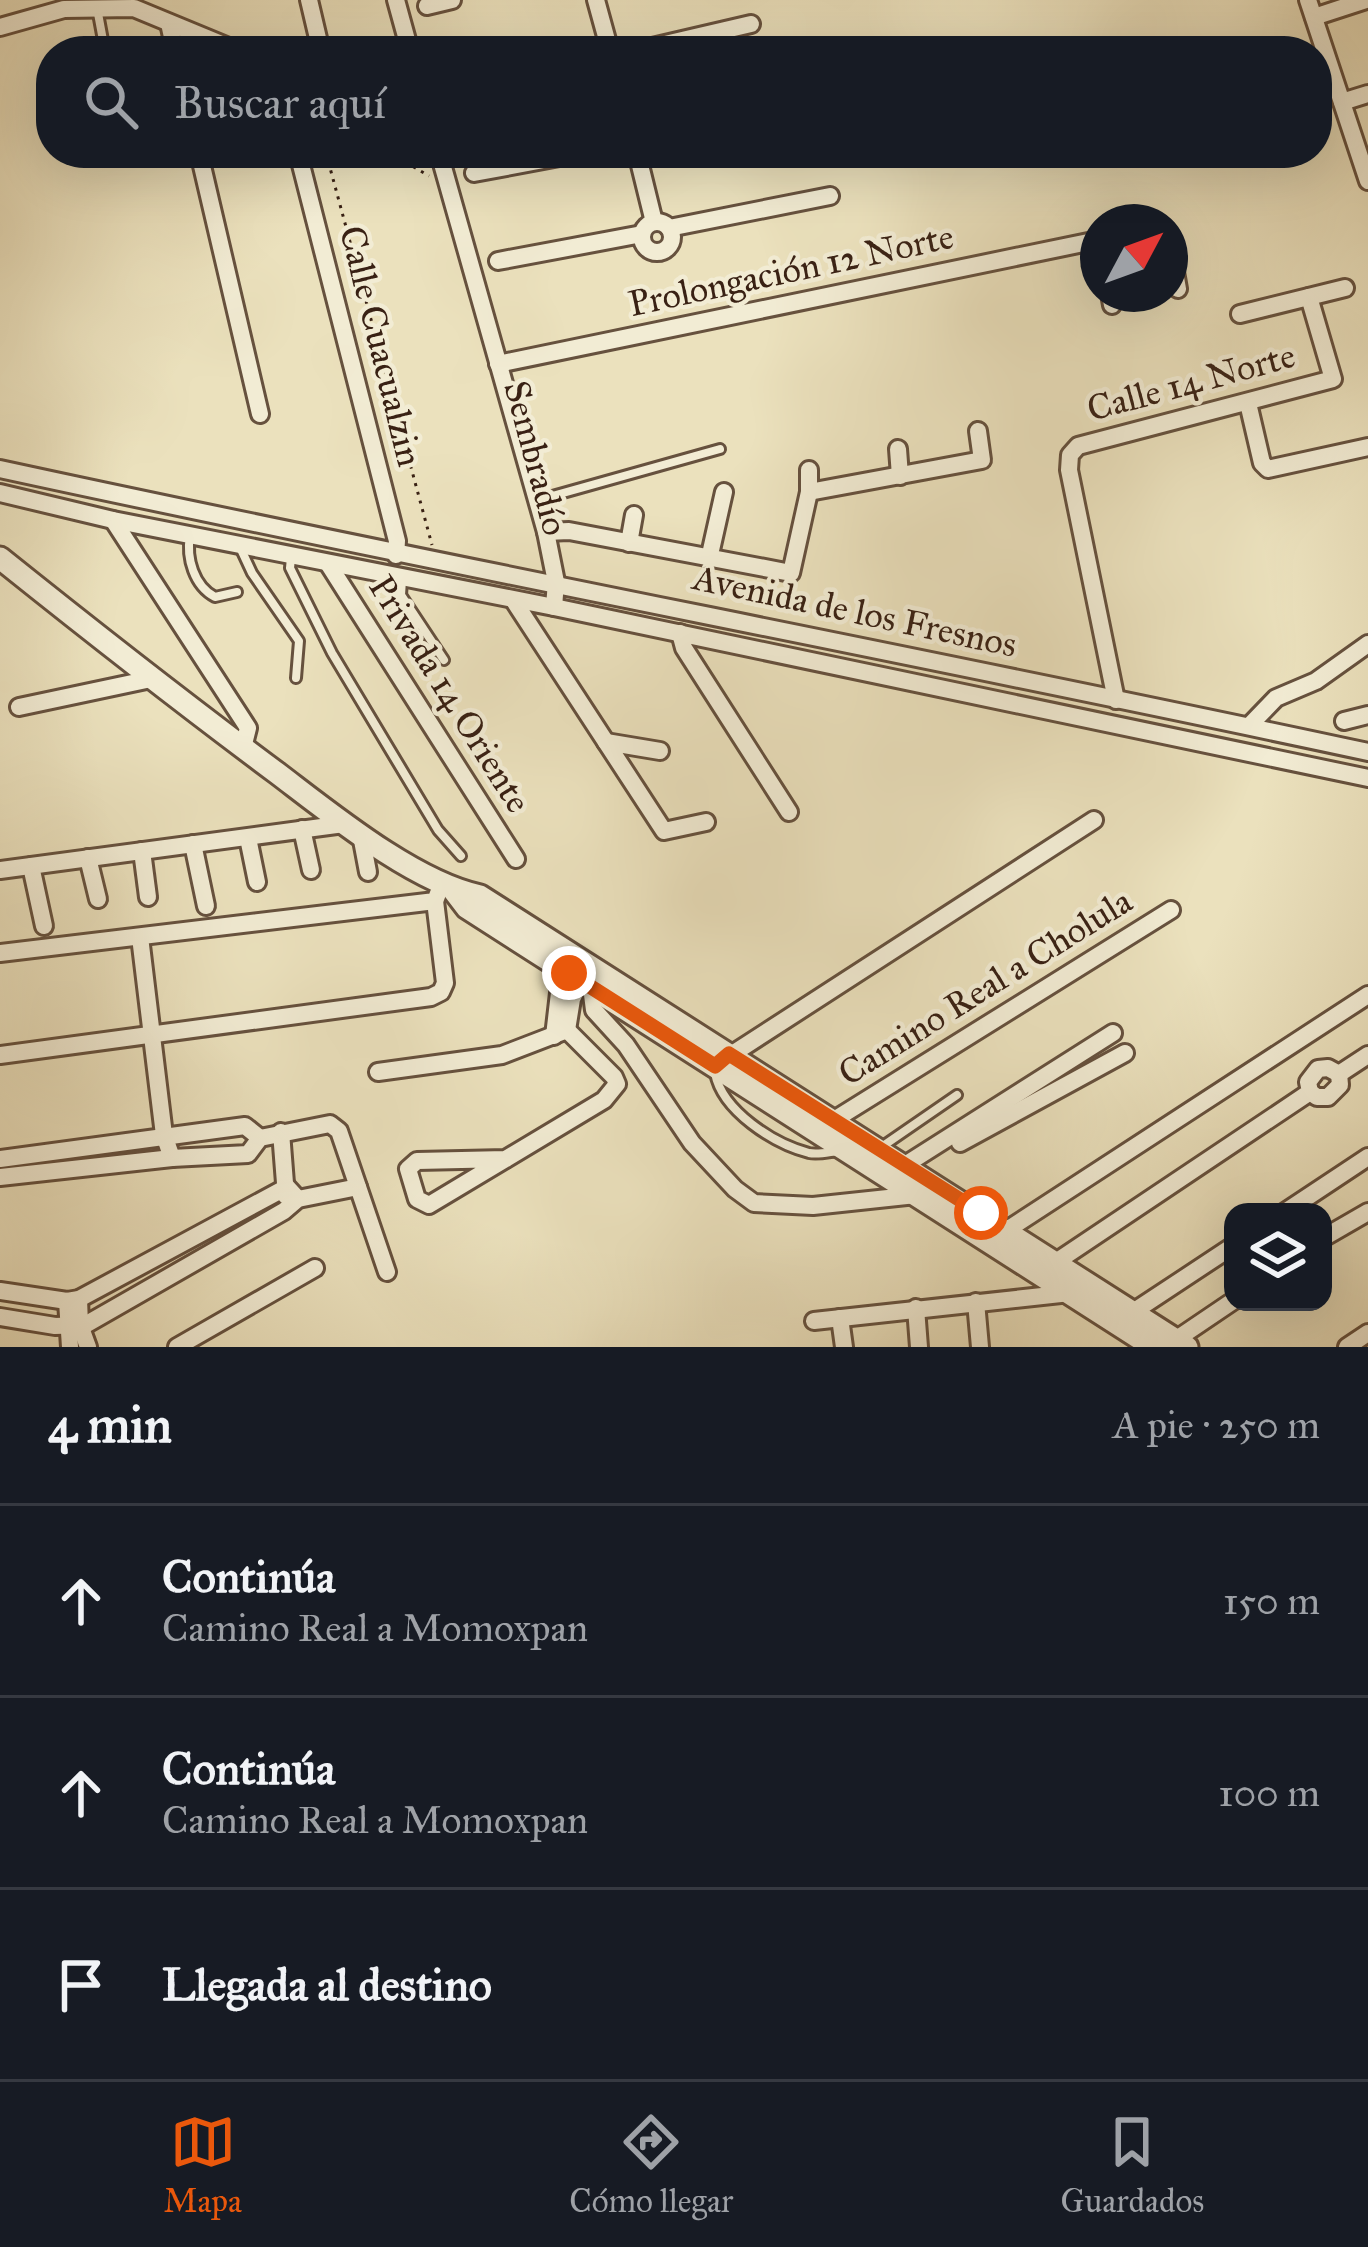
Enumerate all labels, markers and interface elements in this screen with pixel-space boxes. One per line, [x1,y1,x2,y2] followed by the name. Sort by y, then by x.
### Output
[36,36,1332,168] search box
[78,69,144,135] icon: search
[174,75,386,130] text: Buscar aquí
[1080,204,1188,312] north arrow
[624,214,958,326] street label: Prolongación 12 Norte
[330,221,432,471] street label: Calle Cuacualzin
[1082,333,1300,431] street label: Calle 14 Norte
[494,376,578,540] street label: Sembradío
[687,555,1021,667] street label: Avenida de los Fresnos
[359,567,541,821] street label: Privada 14 Oriente
[830,878,1141,1095] street label: Camino Real a Cholula
[542,946,596,1000] route end
[954,1186,1008,1240] route start
[1224,1203,1332,1311] map controls
[1224,1203,1332,1311] button: layers
[48,1394,172,1456] text: 4 min
[1113,1401,1320,1449] text: A pie · 250 m
[162,1549,335,1604] text: Continúa
[48,1568,114,1634] icon: ahead
[1223,1577,1320,1625] text: 150 m
[162,1604,588,1652] text: Camino Real a Momoxpan
[162,1741,335,1796] text: Continúa
[48,1760,114,1826] icon: ahead
[1218,1769,1320,1817] text: 100 m
[162,1796,588,1844] text: Camino Real a Momoxpan
[48,1952,114,2018] icon: arrive
[162,1957,492,2012] text: Llegada al destino
[164,2109,242,2221] tab: Mapa
[569,2109,733,2221] tab: Cómo llegar
[1061,2109,1204,2221] tab: Guardados

